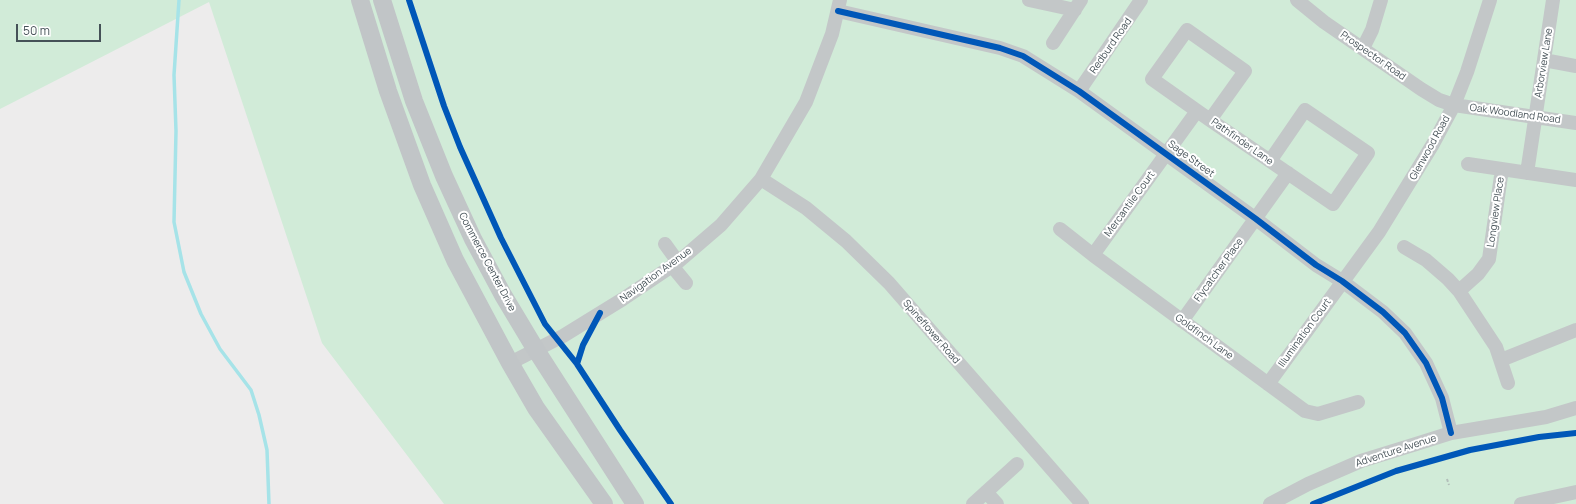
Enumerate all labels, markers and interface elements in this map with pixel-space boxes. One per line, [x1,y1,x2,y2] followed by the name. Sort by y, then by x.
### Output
[18,16,103,42] scale bar
[1087,16,1135,76] street label: Redburd Road
[23,22,50,39] text: 50 m
[1533,27,1555,99] street label: Arborview Lane
[1338,29,1408,83] street label: Prospector Road
[1469,102,1561,126] street label: Oak Woodland Road
[1407,114,1453,182] street label: Glenwood Road
[1209,116,1275,168] street label: Pathfinder Lane
[1165,138,1217,180] street label: Sage Street
[1102,169,1158,239] street label: Mercantile Court
[1485,176,1507,248] street label: Longview Place
[456,211,518,313] street label: Commerce Center Drive
[1192,236,1246,304] street label: Flycatcher Place
[618,245,694,305] street label: Navigation Avenue
[1276,296,1334,370] street label: Illumination Court
[900,298,962,366] street label: Spineflower Road
[1173,312,1235,362] street label: Goldfinch Lane
[1354,432,1438,470] street label: Adventure Avenue

